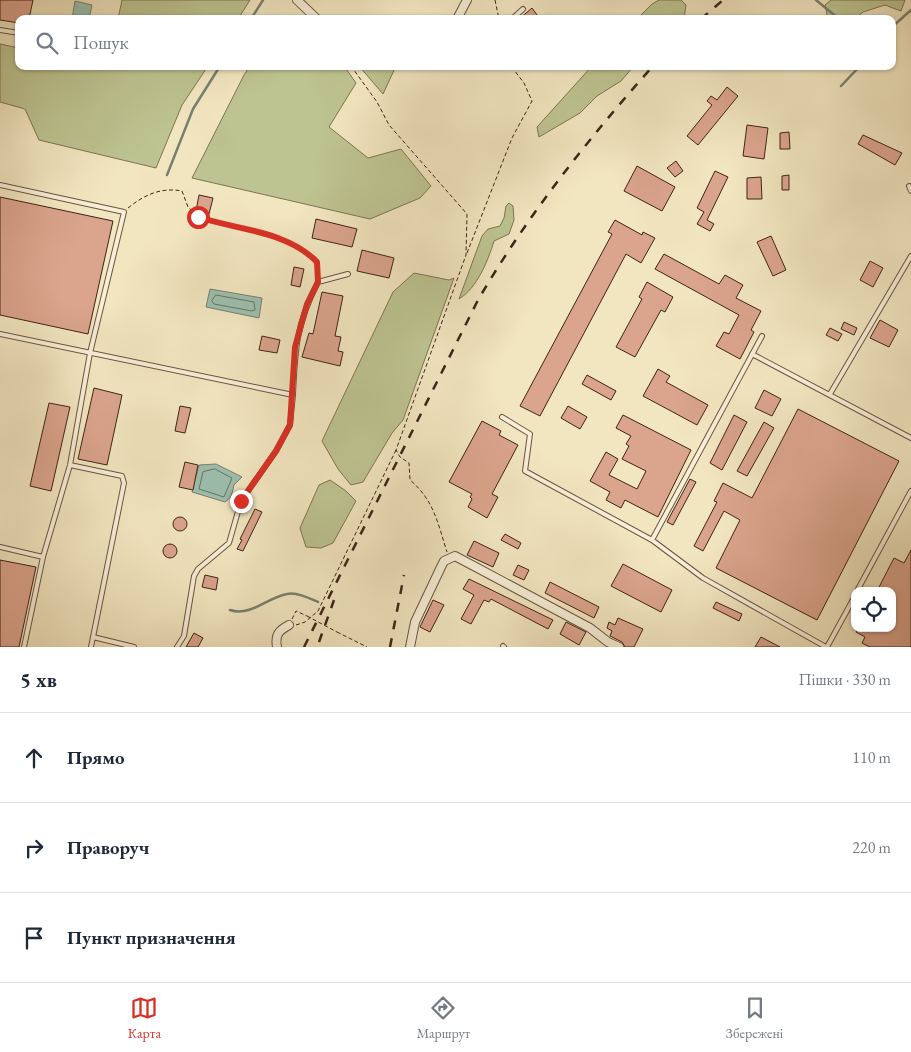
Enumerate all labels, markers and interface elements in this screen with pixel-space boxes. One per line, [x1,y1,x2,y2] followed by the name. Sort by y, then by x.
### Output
[15,15,896,70] search box
[33,29,61,57] icon: search
[73,30,129,55] text: Пошук
[187,206,210,229] route start
[230,490,253,513] route end
[851,587,896,632] map controls
[851,587,896,632] button: locate
[20,666,57,693] text: 5 хв
[798,669,891,690] text: Пішки · 330 m
[20,744,48,772] icon: ahead
[67,745,125,770] text: Прямо
[852,747,891,768] text: 110 m
[20,834,48,862] icon: right
[67,835,149,860] text: Праворуч
[852,837,891,858] text: 220 m
[20,924,48,952] icon: arrive
[67,925,236,950] text: Пункт призначення
[128,994,161,1042] tab: Карта
[417,994,470,1042] tab: Маршрут
[726,994,783,1042] tab: Збережені

